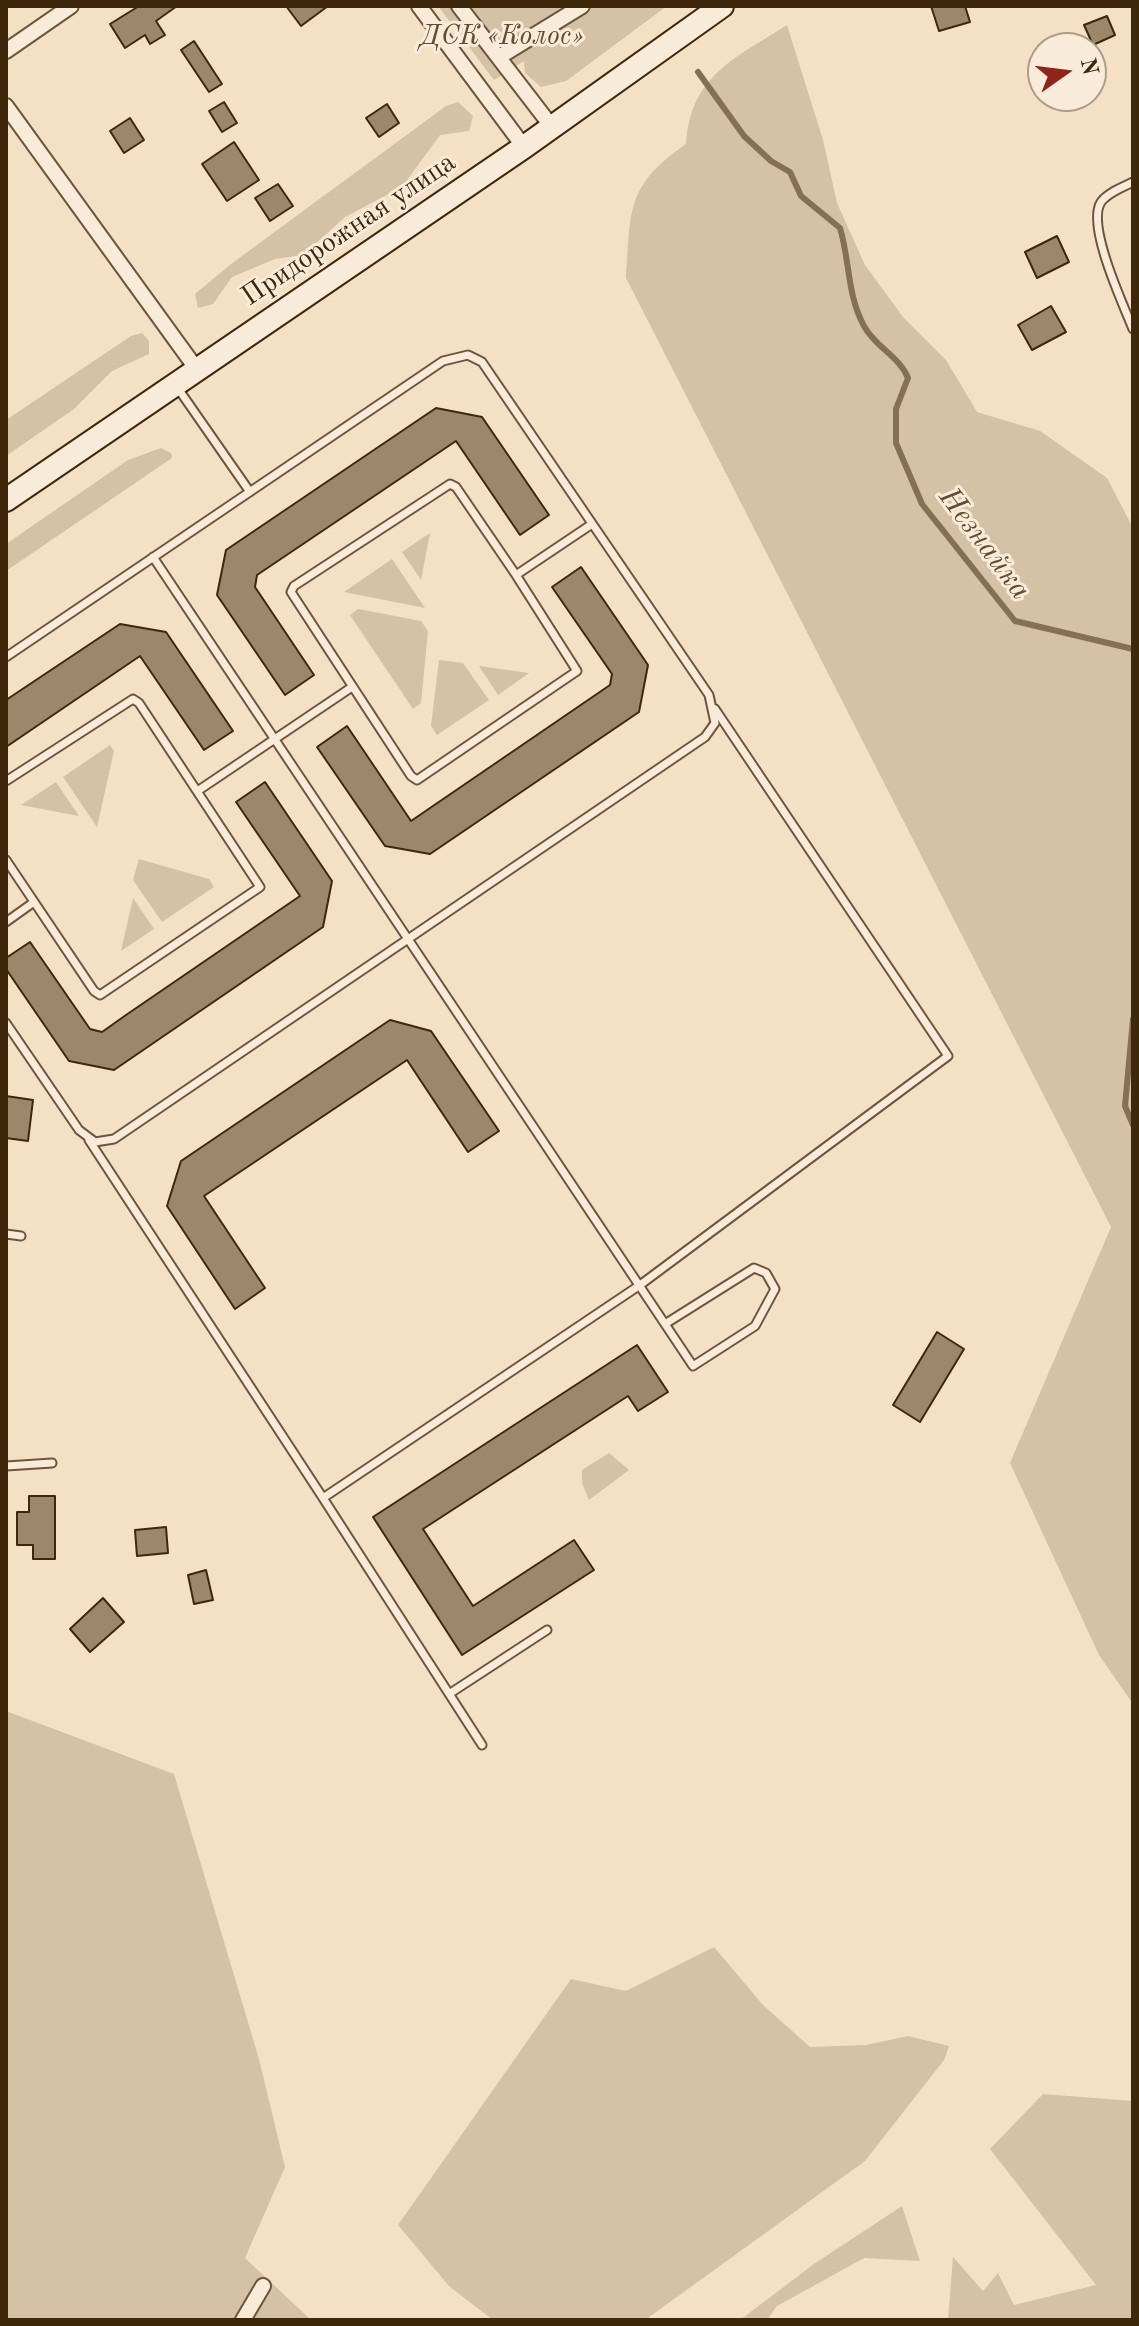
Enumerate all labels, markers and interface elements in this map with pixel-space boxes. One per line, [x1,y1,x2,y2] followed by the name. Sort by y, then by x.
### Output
[420,20,584,54] park label: ДСК «Колос»
[1027,32,1107,112] north arrow
[1076,56,1101,77] text: N
[236,146,462,314] street label: Придорожная улица
[930,481,1038,607] water label: Незнайка

